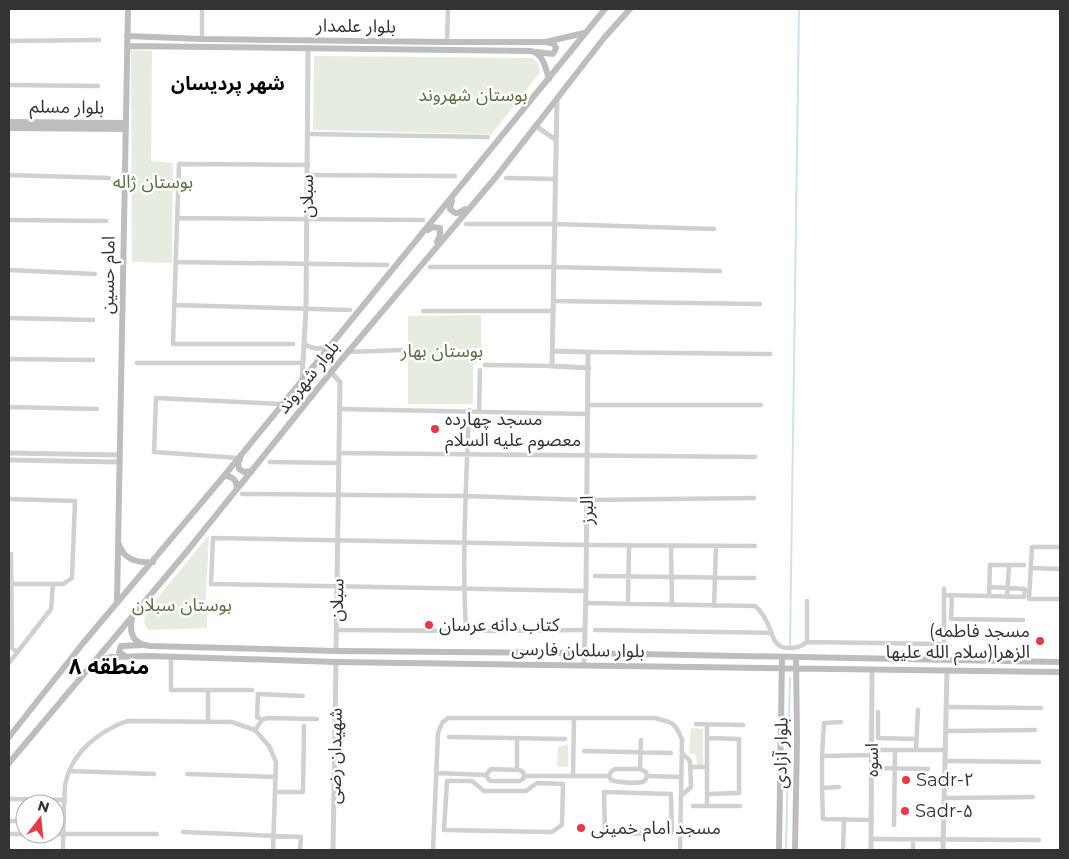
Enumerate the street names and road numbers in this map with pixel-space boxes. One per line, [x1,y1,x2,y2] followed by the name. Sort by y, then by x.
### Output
[315,14,396,38] street label: بلوار علمدار
[29,95,104,121] street label: بلوار مسلم
[296,174,318,218] street label: سبلان
[96,236,123,314] street label: امام حسین
[272,336,344,418] street label: بلوار شهروند
[576,496,598,525] street label: البرز
[326,578,348,622] street label: سبلان
[511,638,645,662] street label: بلوار سلمان فارسی
[323,708,347,804] street label: شهیدان رضی
[769,717,793,789] street label: بلوار آزادی
[861,743,883,777] street label: اسوه

